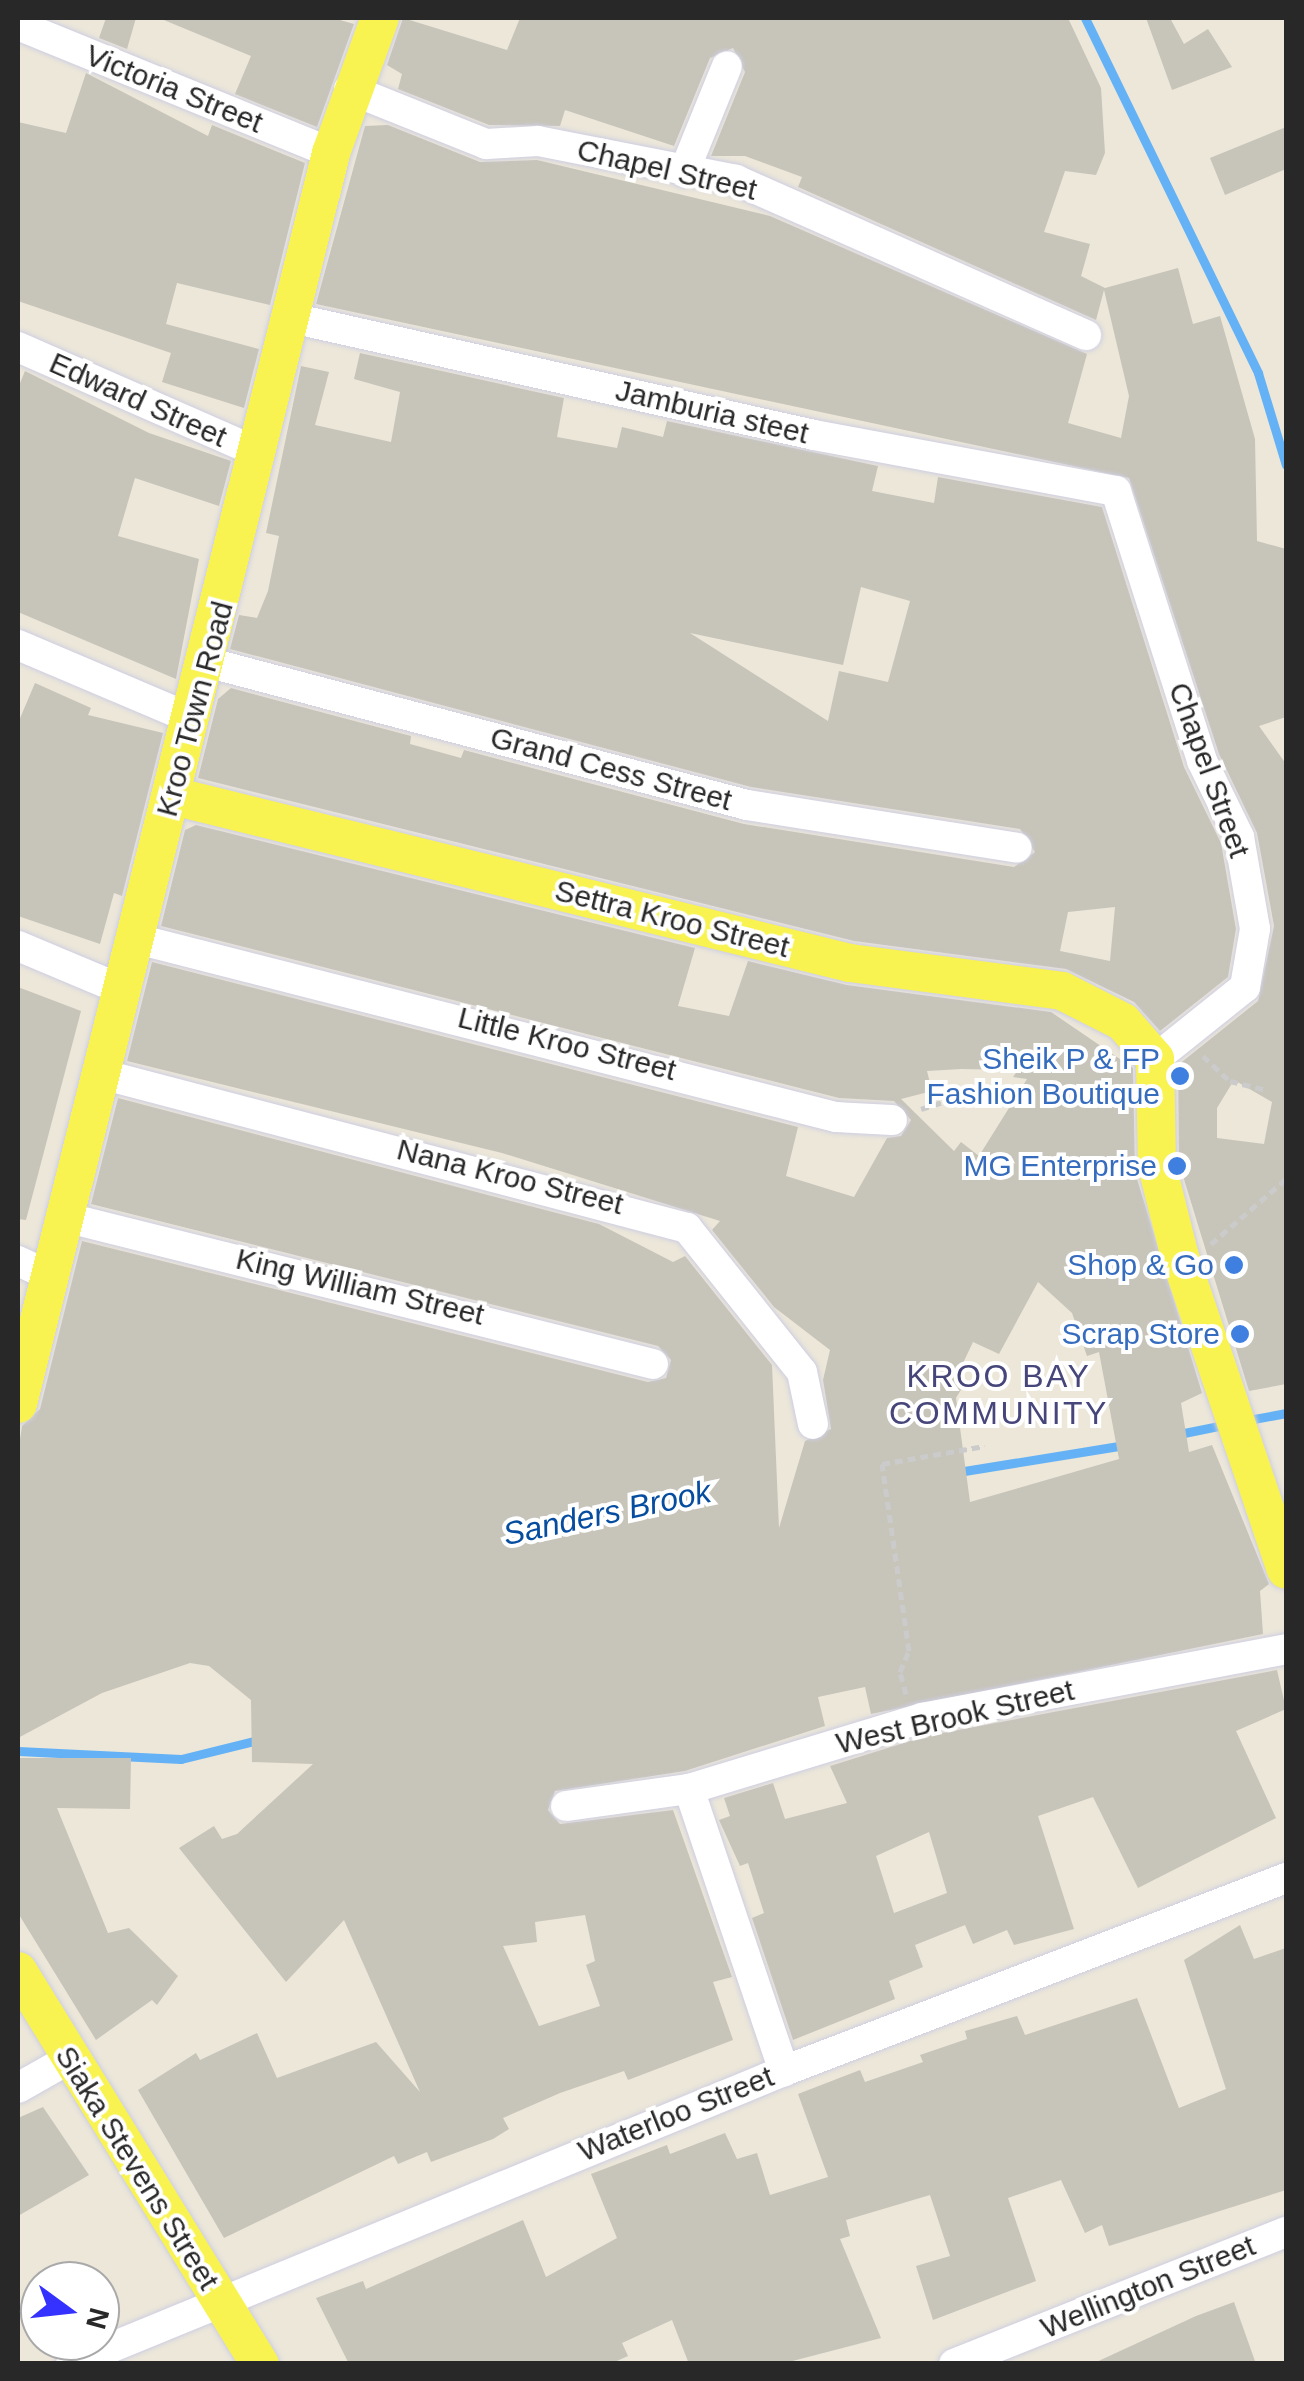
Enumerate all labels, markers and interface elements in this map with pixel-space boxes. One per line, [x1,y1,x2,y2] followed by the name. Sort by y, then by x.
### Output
[80,37,268,141] street label: Victoria Street
[574,132,760,208] street label: Chapel Street
[44,345,232,455] street label: Edward Street
[612,372,812,452] street label: Jamburia steet
[149,597,241,821] street label: Kroo Town Road
[1161,678,1257,862] street label: Chapel Street
[486,719,736,819] street label: Grand Cess Street
[551,872,793,966] street label: Settra Kroo Street
[454,1000,680,1088] street label: Little Kroo Street
[927,1041,1160,1112] place label: Sheik P & FP Fashion Boutique
[1169,1065,1191,1087] marker: Sheik P & FP Fashion Boutique
[393,1131,627,1223] street label: Nana Kroo Street
[964,1148,1157,1184] place label: MG Enterprise
[1166,1155,1188,1177] marker: MG Enterprise
[232,1241,488,1333] street label: King William Street
[1067,1247,1214,1283] place label: Shop & Go
[1223,1254,1245,1276] marker: Shop & Go
[1062,1316,1220,1352] place label: Scrap Store
[1229,1323,1251,1345] marker: Scrap Store
[889,1358,1109,1433] district label: KROO BAY COMMUNITY
[499,1472,715,1554] water label: Sanders Brook
[833,1672,1077,1762] street label: West Brook Street
[48,2040,226,2296] street label: Siaka Stevens Street
[573,2058,779,2170] street label: Waterloo Street
[1036,2228,1260,2346] street label: Wellington Street
[20,2261,120,2361] north arrow
[80,2305,115,2332] text: N

